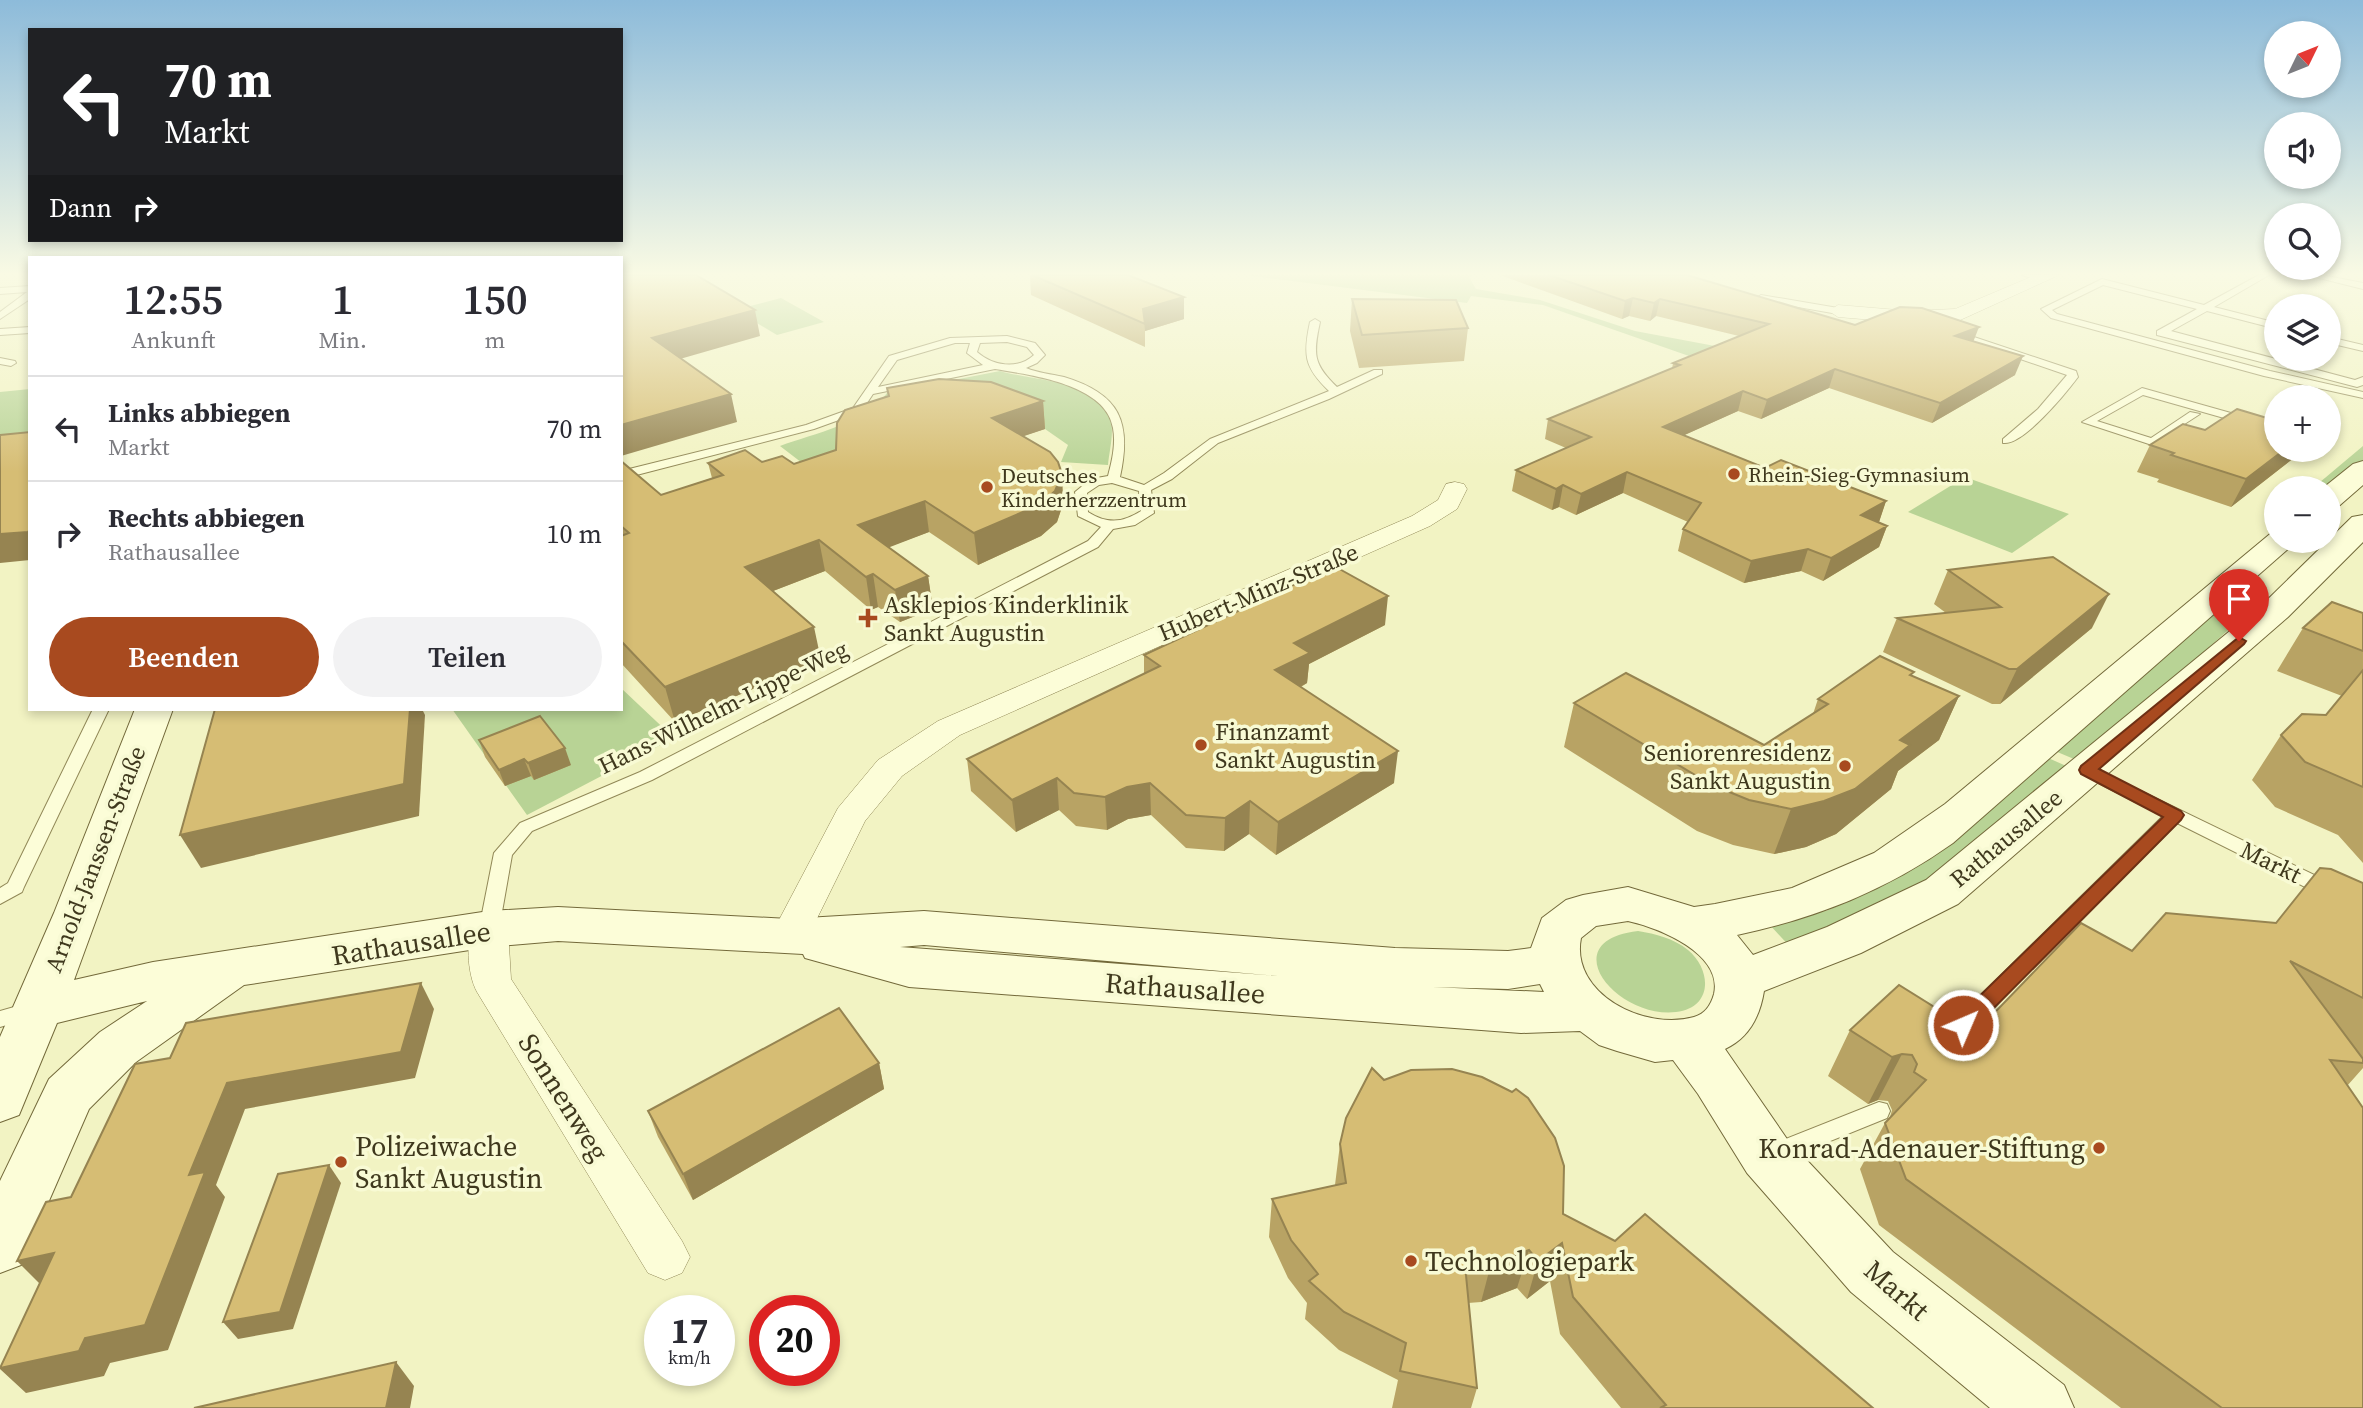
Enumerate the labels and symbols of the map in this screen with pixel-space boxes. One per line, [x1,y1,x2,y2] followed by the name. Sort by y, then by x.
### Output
[2264,21,2342,98] north arrow
[1748,460,1970,489] place label: Rhein-Sieg-Gymnasium
[1001,461,1187,514] place label: Deutsches Kinderherzzentrum
[1726,466,1742,482] marker: Rhein-Sieg-Gymnasium
[979,479,995,495] marker: Deutsches Kinderherzzentrum
[1153,535,1363,649] street label: Hubert-Minz-Straße
[2209,569,2269,641] pin
[884,588,1129,649] place label: Asklepios Kinderklinik Sankt Augustin
[858,608,878,628] marker: Asklepios Kinderklinik Sankt Augustin
[593,632,853,782] street label: Hans-Wilhelm-Lippe-Weg
[1215,715,1376,776] place label: Finanzamt Sankt Augustin
[1644,736,1831,797] place label: Seniorenresidenz Sankt Augustin
[1193,737,1209,753] marker: Finanzamt Sankt Augustin
[37,741,153,977] street label: Arnold-Janssen-Straße
[1837,758,1853,774] marker: Seniorenresidenz Sankt Augustin
[1943,781,2069,895] street label: Rathausallee
[2235,833,2307,891] street label: Markt
[329,912,493,974] street label: Rathausallee
[1104,963,1266,1013] street label: Rathausallee
[1926,988,2000,1062] position arrow
[510,1026,618,1168] street label: Sonnenweg
[355,1127,543,1197] place label: Polizeiwache Sankt Augustin
[1758,1129,2085,1167] place label: Konrad-Adenauer-Stiftung
[2091,1140,2107,1156] marker: Konrad-Adenauer-Stiftung
[333,1154,349,1170] marker: Polizeiwache Sankt Augustin
[1425,1242,1635,1280] place label: Technologiepark
[1856,1251,1938,1329] street label: Markt
[1403,1253,1419,1269] marker: Technologiepark
[749,1295,840,1386] speed limit sign: 20

